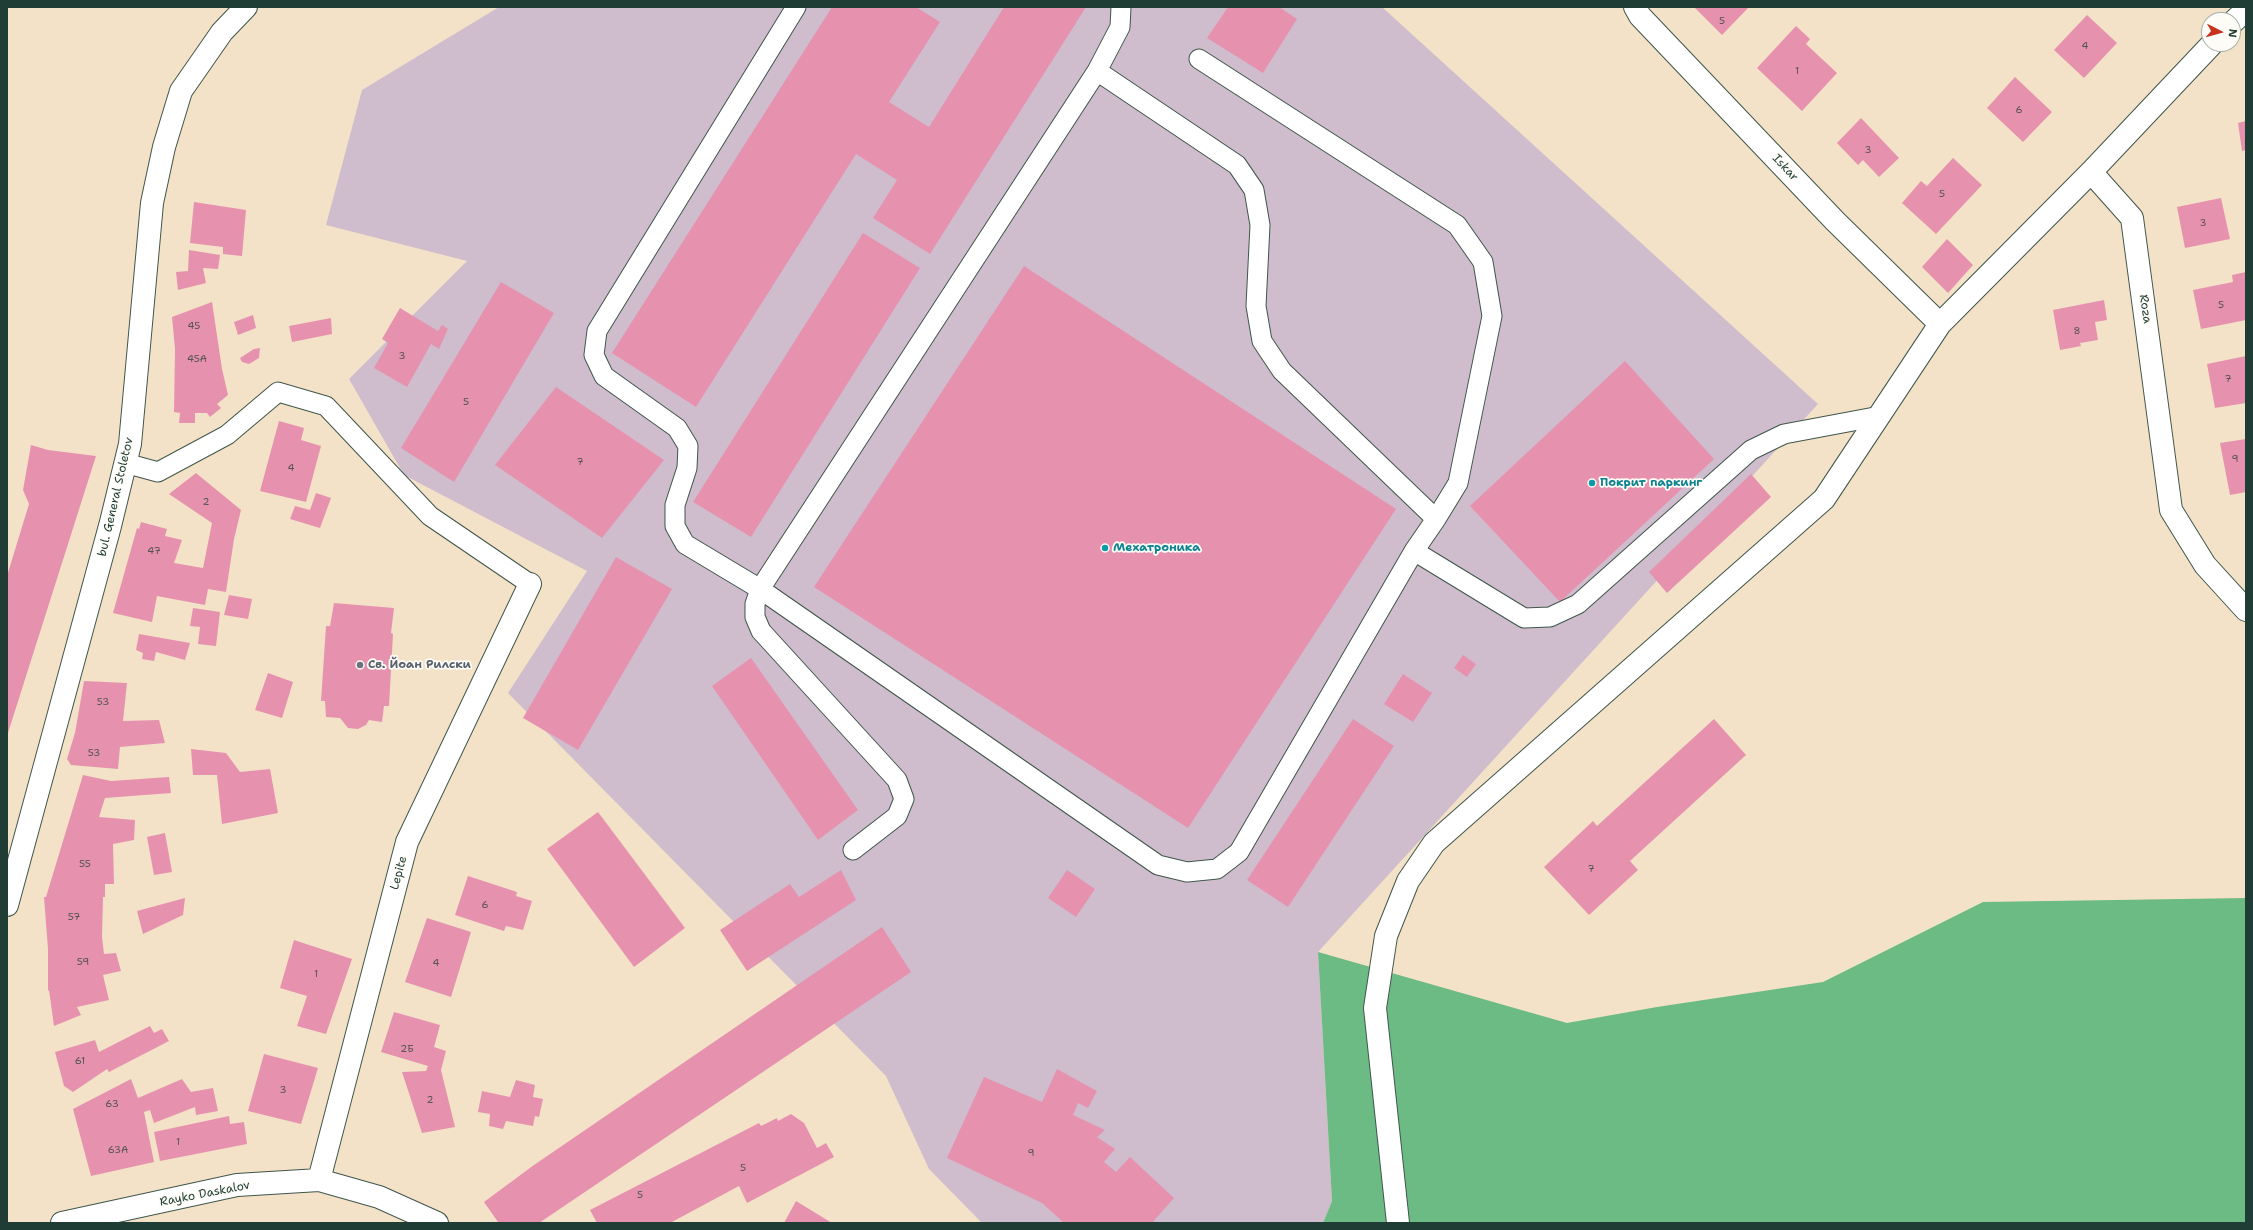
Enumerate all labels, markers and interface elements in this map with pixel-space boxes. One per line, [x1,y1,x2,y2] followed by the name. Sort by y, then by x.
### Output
[2201,12,2241,52] north arrow
[1719,15,1725,27] house number: 5
[2225,28,2240,38] text: N
[2082,40,2088,52] house number: 4
[1795,65,1799,77] house number: 1
[2016,104,2022,116] house number: 6
[1865,144,1871,156] house number: 3
[1769,152,1801,184] street label: Iskar
[1939,188,1945,200] house number: 5
[2200,217,2206,229] house number: 3
[2136,294,2154,324] street label: Roza
[2218,299,2224,311] house number: 5
[188,320,200,332] house number: 45
[2074,325,2080,337] house number: 8
[399,350,405,362] house number: 3
[187,353,207,365] house number: 45А
[2225,373,2231,385] house number: 7
[463,396,469,408] house number: 5
[95,436,137,558] street label: bul. General Stoletov
[2232,453,2238,465] house number: 9
[577,456,583,468] house number: 7
[288,462,294,474] house number: 4
[1600,476,1702,490] place label: Покрит паркинг
[1587,478,1597,488] marker: Покрит паркинг
[203,496,209,508] house number: 2
[1113,541,1201,555] place label: Мехатроника
[1100,543,1110,553] marker: Мехатроника
[147,545,161,557] house number: 47
[368,658,471,672] place label: Св. Йоан Рилски
[355,660,365,670] marker: Св. Йоан Рилски
[97,696,109,708] house number: 53
[88,747,100,759] house number: 53
[388,854,410,892] street label: Lepite
[79,858,91,870] house number: 55
[1588,863,1594,875] house number: 7
[482,899,488,911] house number: 6
[68,911,80,923] house number: 57
[77,956,89,968] house number: 59
[433,957,439,969] house number: 4
[314,968,318,980] house number: 1
[400,1043,414,1055] house number: 2Б
[75,1055,85,1067] house number: 61
[280,1084,286,1096] house number: 3
[427,1094,433,1106] house number: 2
[105,1098,119,1110] house number: 63
[176,1136,180,1148] house number: 1
[108,1144,128,1156] house number: 63А
[1028,1147,1034,1159] house number: 9
[740,1162,746,1174] house number: 5
[159,1178,251,1210] street label: Rayko Daskalov
[637,1189,643,1201] house number: 5

